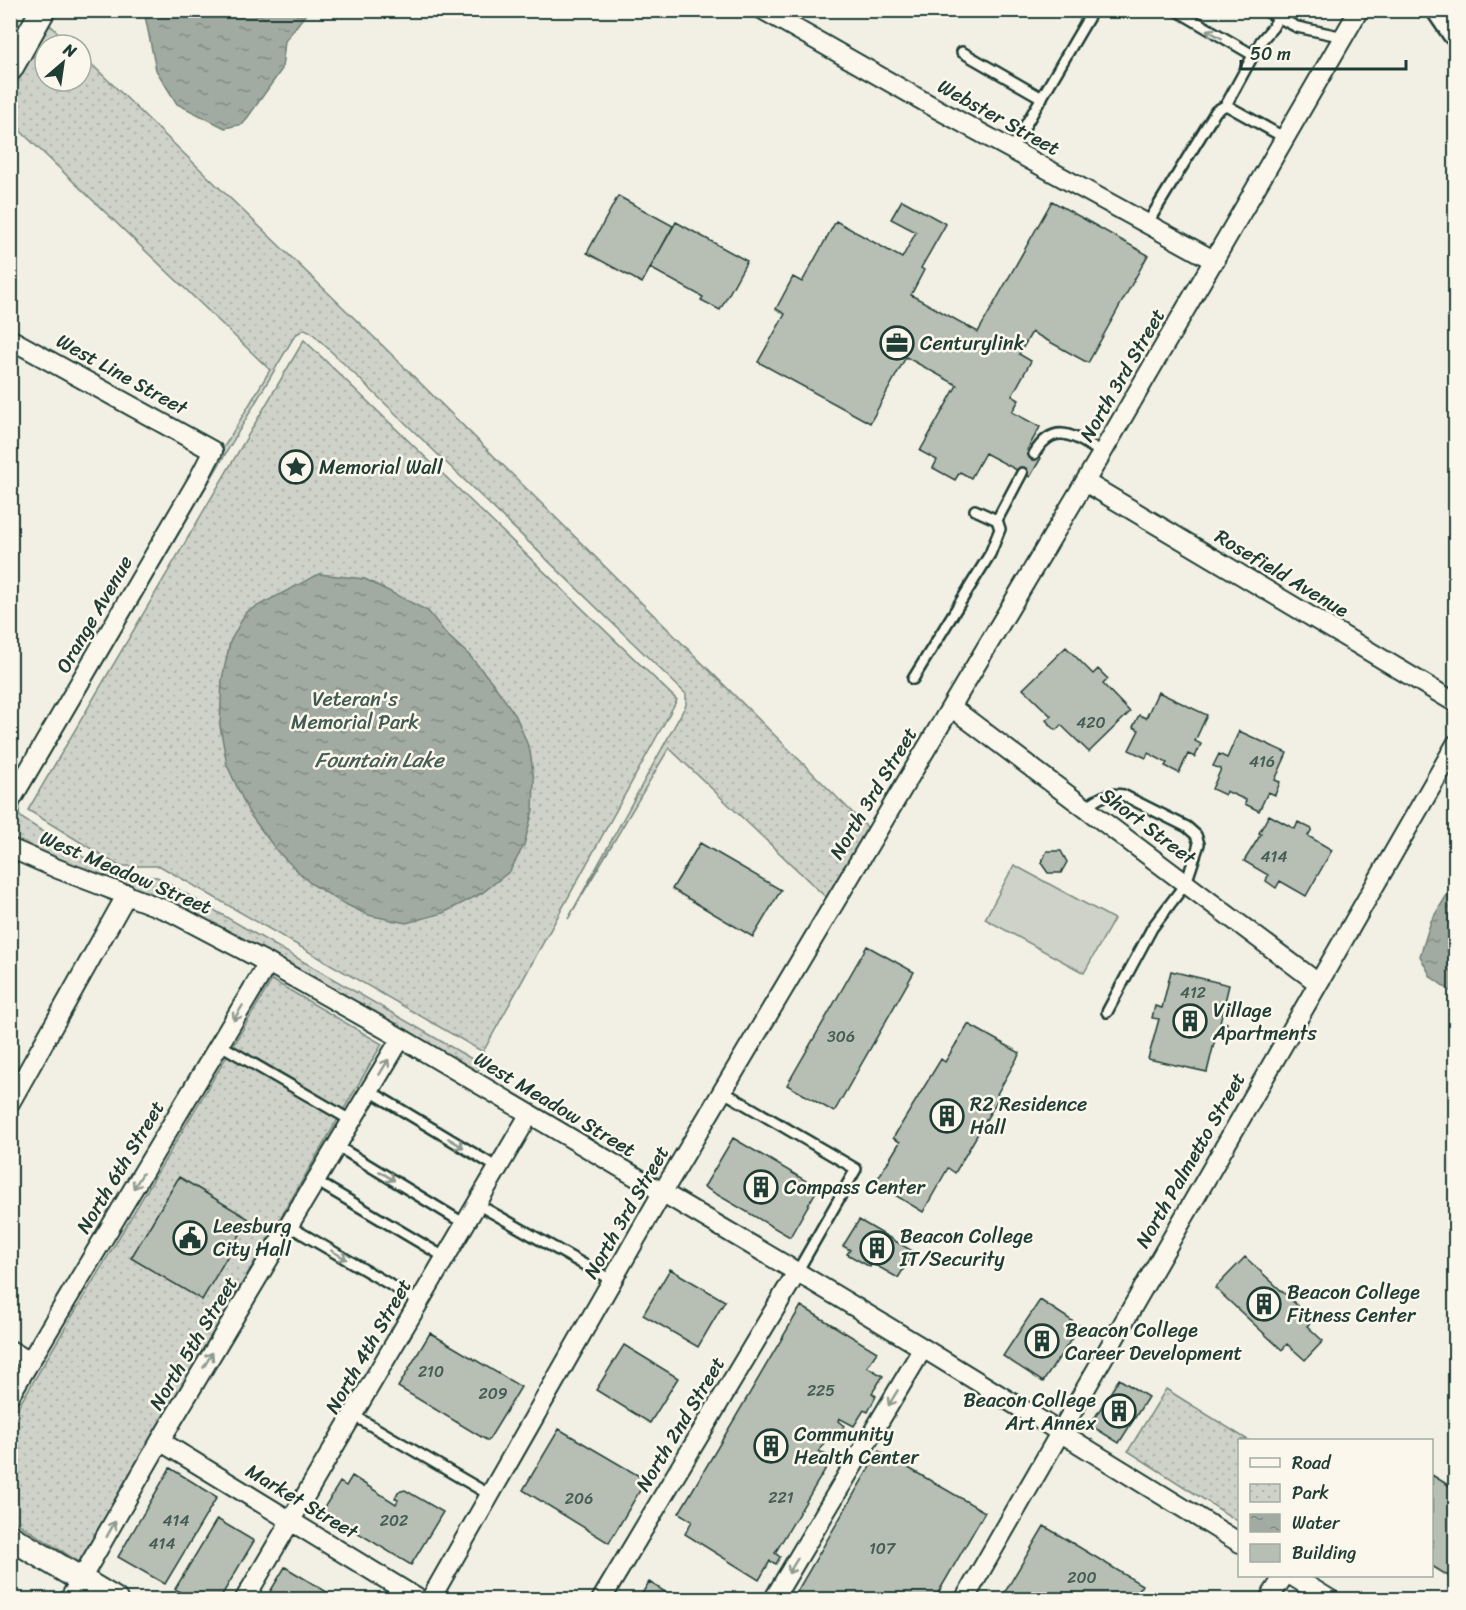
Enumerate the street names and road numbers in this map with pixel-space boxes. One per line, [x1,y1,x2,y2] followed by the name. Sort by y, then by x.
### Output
[931,69,1067,166] street label: Webster Street
[1070,301,1175,449] street label: North 3rd Street
[50,324,195,425] street label: West Line Street
[1208,519,1356,628] street label: Rosefield Avenue
[46,549,142,680] street label: Orange Avenue
[820,720,927,866] street label: North 3rd Street
[1092,778,1204,875] street label: Short Street
[34,820,218,925] street label: West Meadow Street
[467,1042,643,1167] street label: West Meadow Street
[1126,1065,1255,1255] street label: North Palmetto Street
[67,1094,174,1241] street label: North 6th Street
[574,1138,679,1286] street label: North 3rd Street
[139,1269,248,1417] street label: North 5th Street
[315,1272,422,1421] street label: North 4th Street
[626,1350,735,1499] street label: North 2nd Street
[239,1454,366,1549] street label: Market Street

